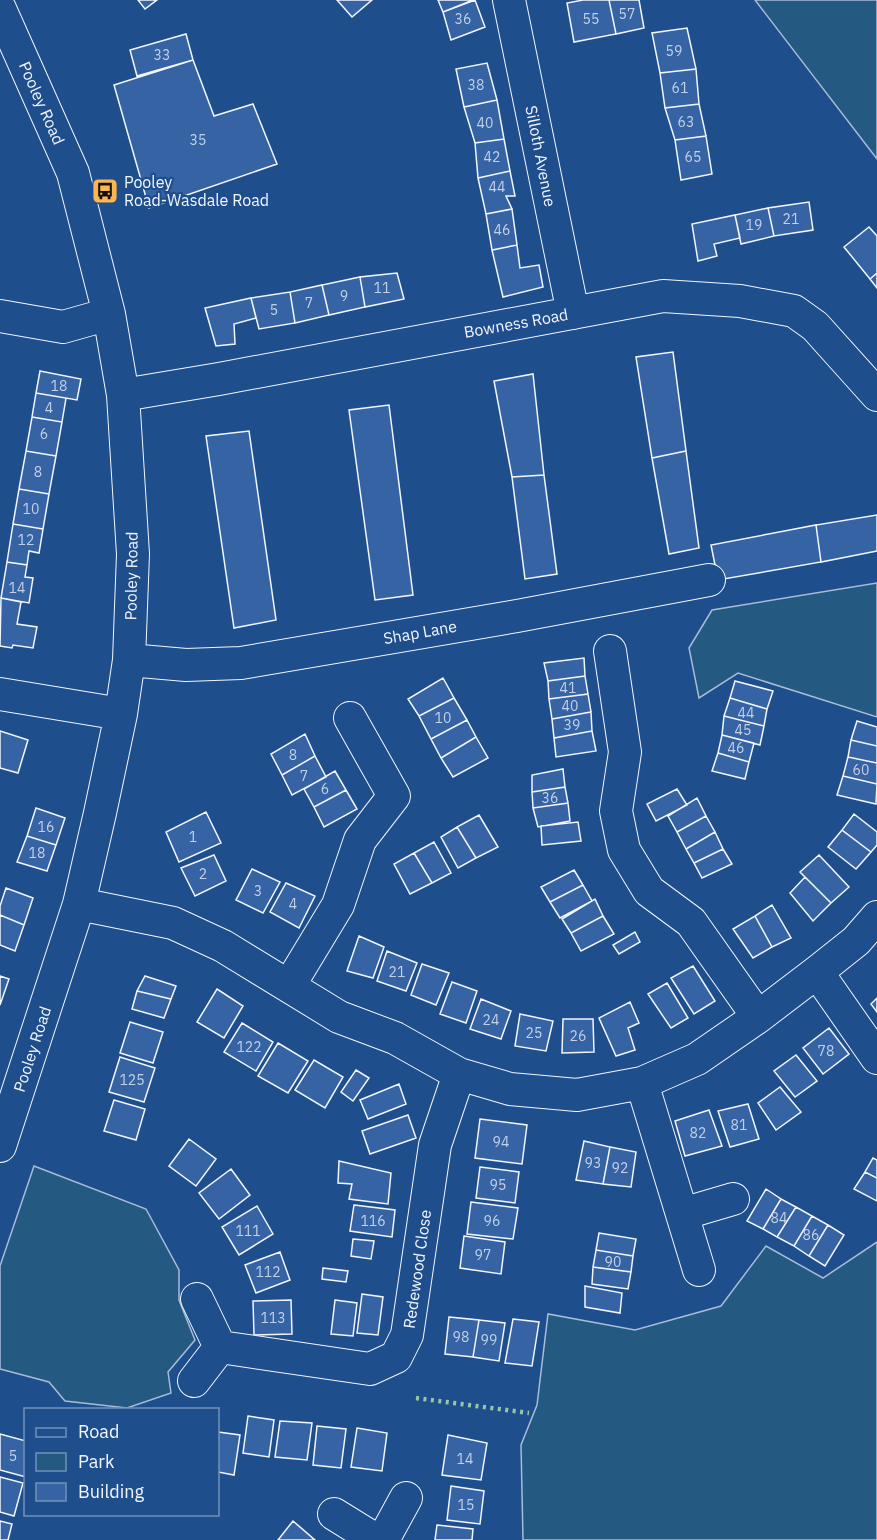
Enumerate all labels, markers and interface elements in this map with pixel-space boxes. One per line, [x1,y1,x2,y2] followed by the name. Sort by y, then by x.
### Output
[619,5,635,23] house number: 57
[455,10,471,28] house number: 36
[583,10,599,28] house number: 55
[666,42,682,60] house number: 59
[154,46,170,64] house number: 33
[15,58,69,148] street label: Pooley Road
[468,76,484,94] house number: 38
[672,79,688,97] house number: 61
[521,104,561,209] street label: Silloth Avenue
[678,113,694,131] house number: 63
[477,114,493,132] house number: 40
[190,131,206,149] house number: 35
[484,148,500,166] house number: 42
[685,148,701,166] house number: 65
[124,172,269,210] place label: Pooley Road-Wasdale Road
[90,176,120,206] bus stop icon: Pooley Road-Wasdale Road
[489,178,505,196] house number: 44
[783,210,799,228] house number: 21
[746,216,762,234] house number: 19
[494,221,510,239] house number: 46
[374,279,390,297] house number: 11
[340,287,348,305] house number: 9
[305,294,313,312] house number: 7
[270,301,278,319] house number: 5
[462,304,570,342] street label: Bowness Road
[51,377,67,395] house number: 18
[45,399,53,417] house number: 4
[40,425,48,443] house number: 6
[34,463,42,481] house number: 8
[23,500,39,518] house number: 10
[18,531,34,549] house number: 12
[120,531,142,621] street label: Pooley Road
[9,579,25,597] house number: 14
[382,616,459,648] street label: Shap Lane
[560,679,576,697] house number: 41
[562,697,578,715] house number: 40
[738,704,754,722] house number: 44
[435,709,451,727] house number: 10
[564,716,580,734] house number: 39
[735,721,751,739] house number: 45
[728,739,744,757] house number: 46
[289,746,297,764] house number: 8
[853,761,869,779] house number: 60
[300,767,308,785] house number: 7
[321,780,329,798] house number: 6
[542,789,558,807] house number: 36
[38,818,54,836] house number: 16
[189,828,197,846] house number: 1
[29,844,45,862] house number: 18
[199,865,207,883] house number: 2
[254,882,262,900] house number: 3
[289,895,297,913] house number: 4
[389,963,405,981] house number: 21
[9,1004,55,1094] street label: Pooley Road
[483,1011,499,1029] house number: 24
[526,1024,542,1042] house number: 25
[570,1027,586,1045] house number: 26
[236,1038,262,1056] house number: 122
[818,1042,834,1060] house number: 78
[119,1071,145,1089] house number: 125
[731,1116,747,1134] house number: 81
[690,1124,706,1142] house number: 82
[493,1133,509,1151] house number: 94
[585,1154,601,1172] house number: 93
[612,1159,628,1177] house number: 92
[490,1176,506,1194] house number: 95
[399,1208,435,1330] street label: Redewood Close
[771,1209,787,1227] house number: 84
[360,1212,386,1230] house number: 116
[484,1212,500,1230] house number: 96
[235,1222,261,1240] house number: 111
[803,1226,819,1244] house number: 86
[475,1246,491,1264] house number: 97
[605,1253,621,1271] house number: 90
[255,1263,281,1281] house number: 112
[260,1309,286,1327] house number: 113
[453,1328,469,1346] house number: 98
[481,1331,497,1349] house number: 99
[24,1408,219,1516] legend
[78,1420,119,1443] text: Road
[9,1447,17,1465] house number: 5
[78,1450,115,1473] text: Park
[457,1450,473,1468] house number: 14
[78,1480,145,1503] text: Building
[458,1496,474,1514] house number: 15

